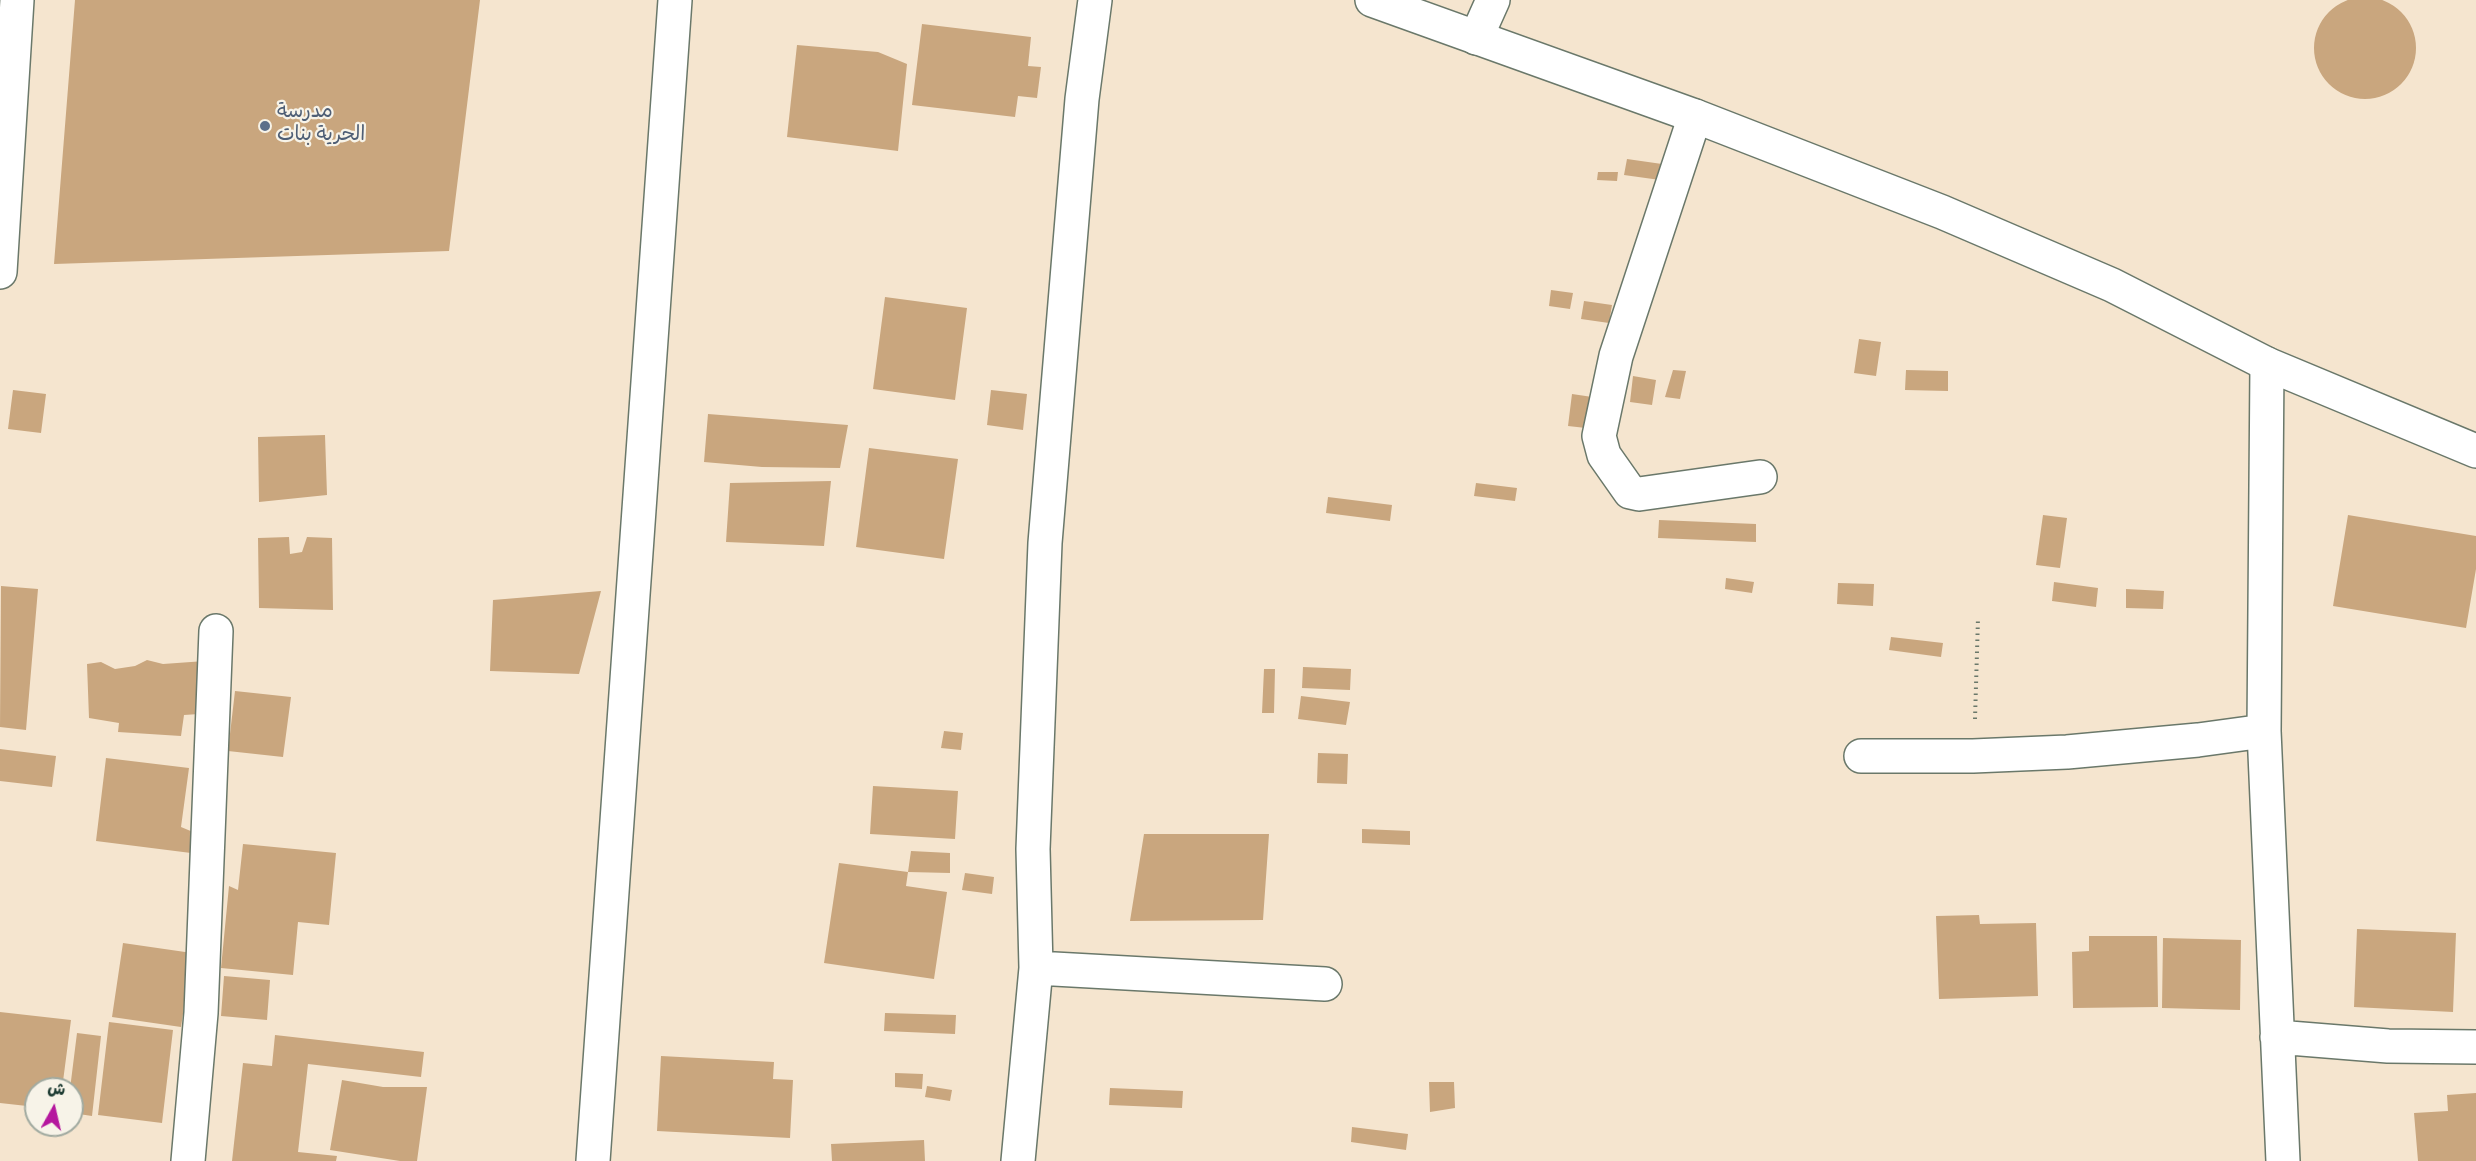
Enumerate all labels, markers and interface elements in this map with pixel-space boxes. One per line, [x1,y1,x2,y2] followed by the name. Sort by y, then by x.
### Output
[277,102,365,149] place label: مدرسة الحرية بنات
[258,119,272,133] marker: مدرسة الحرية بنات
[24,1077,84,1137] north arrow
[46,1078,67,1103] text: ش

